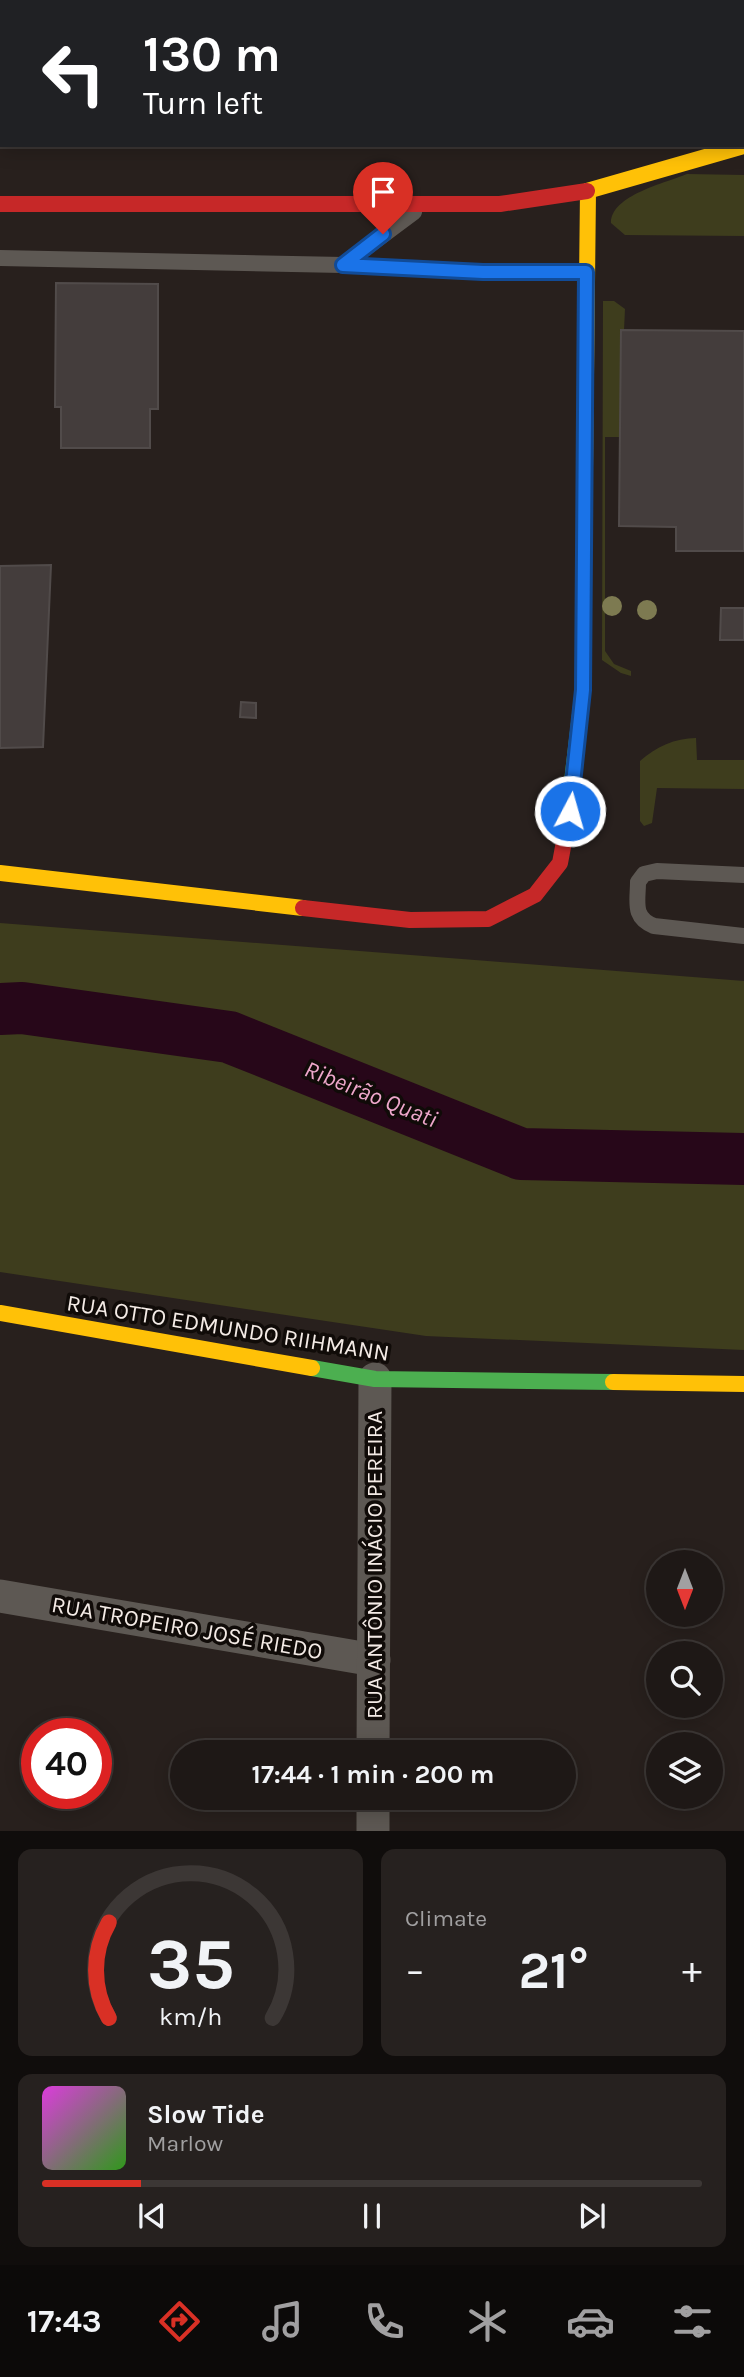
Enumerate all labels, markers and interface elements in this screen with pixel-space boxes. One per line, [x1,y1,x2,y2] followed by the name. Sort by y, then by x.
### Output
[143,26,281,83] text: 130 m
[28,28,119,119] icon: left
[143,85,263,122] text: Turn left
[353,162,413,234] pin
[364,173,402,211] icon: arrive
[533,774,607,848] position arrow
[300,1055,442,1133] water label: Ribeirão Quati
[65,1289,391,1367] street label: RUA OTTO EDMUNDO RIIHMANN
[361,1411,388,1719] street label: RUA ANTÔNIO INÁCIO PEREIRA
[646,1550,723,1628] north arrow
[646,1550,723,1809] map controls
[49,1591,325,1665] street label: RUA TROPEIRO JOSÉ RIEDO
[646,1641,723,1718] button: search
[21,1718,112,1809] speed limit sign: 40
[646,1732,723,1809] button: layers
[252,1759,494,1790] text: 17:44 · 1 min · 200 m
[405,1905,487,1932] text: Climate
[147,1922,234,2007] text: 35
[518,1940,589,2001] text: 21°
[405,1948,425,1993] text: −
[682,1948,702,1993] text: +
[159,2002,222,2031] text: km/h
[147,2099,265,2130] text: Slow Tide
[147,2130,223,2157] text: Marlow
[133,2197,171,2235] icon: previous
[353,2197,391,2235] icon: pause
[573,2197,611,2235] icon: next
[155,2297,204,2346] icon: directions
[258,2297,307,2346] icon: music
[360,2297,409,2346] icon: phone
[463,2297,512,2346] icon: climate
[566,2297,615,2346] icon: car
[668,2297,717,2346] icon: filters
[27,2303,102,2340] text: 17:43

